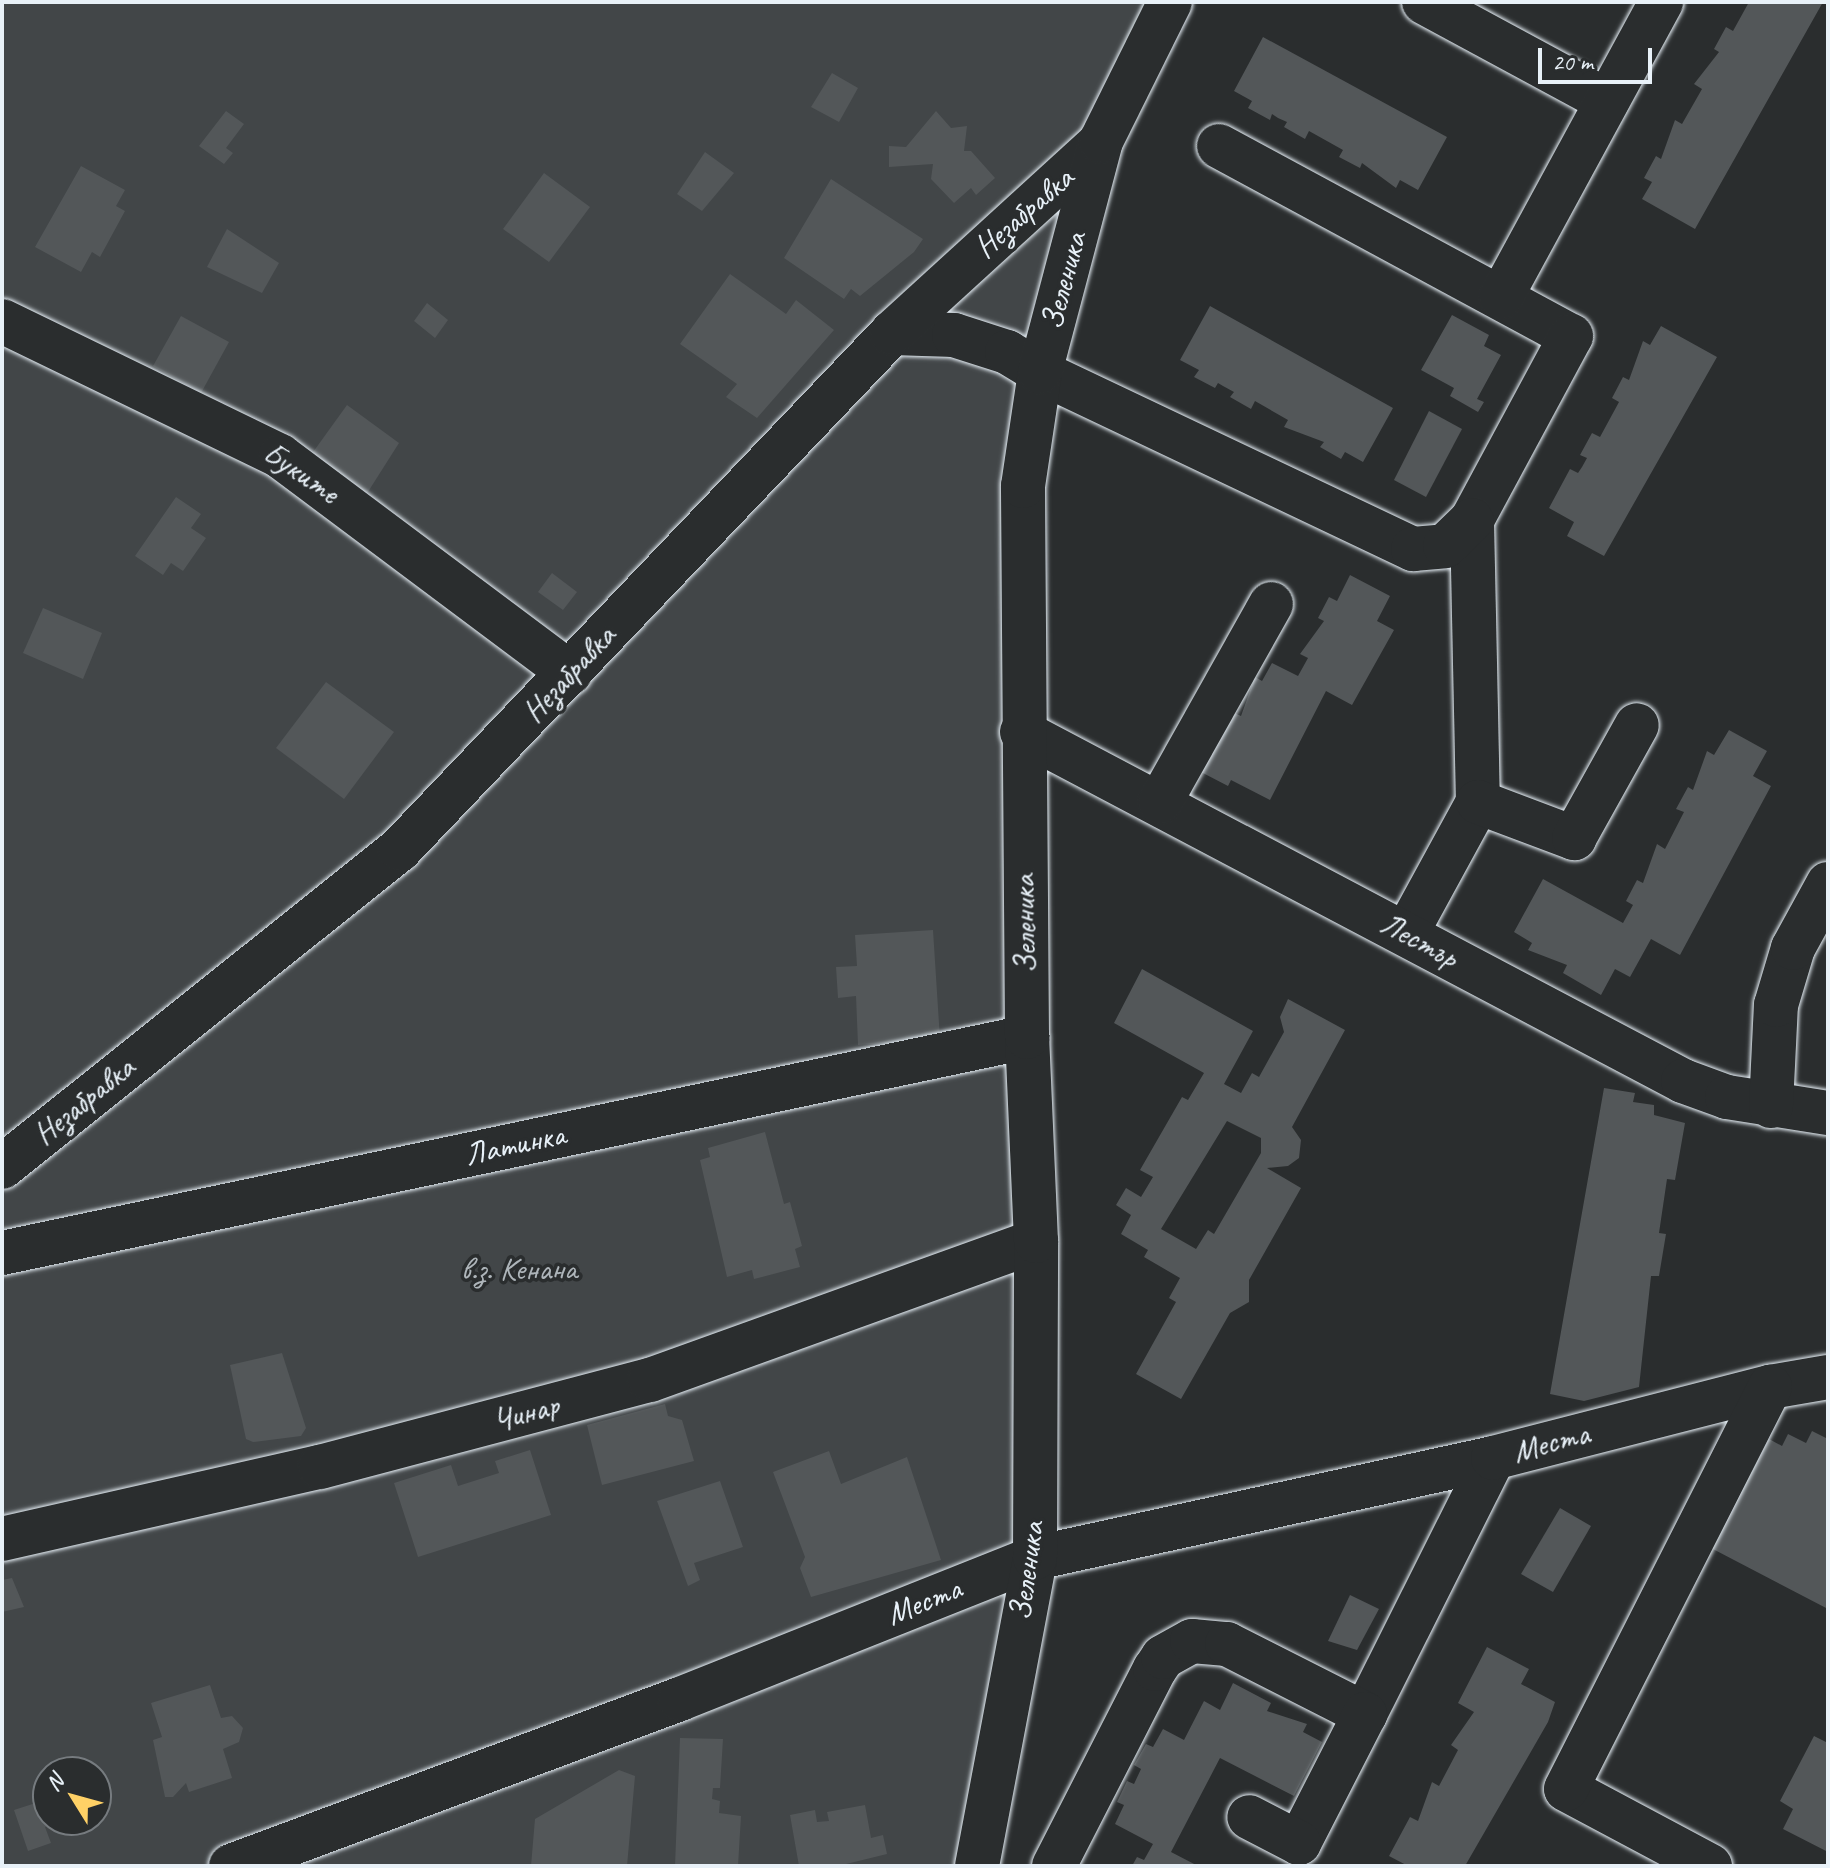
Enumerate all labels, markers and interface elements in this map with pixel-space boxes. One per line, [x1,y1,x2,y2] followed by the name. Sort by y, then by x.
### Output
[1542,32,1656,82] scale bar
[1552,47,1593,77] text: 20 m
[966,159,1082,267] street label: Незабравка
[1033,228,1095,334] street label: Зеленика
[256,434,346,512] street label: Буките
[514,617,624,731] street label: Незабравка
[1005,874,1045,974] street label: Зеленика
[1374,905,1464,977] street label: Лестър
[26,1049,142,1153] street label: Незабравка
[461,1116,569,1174] street label: Латинка
[461,1250,577,1288] park label: в.з. Кенана
[489,1386,563,1440] street label: Чинар
[1509,1414,1593,1472] street label: Места
[1001,1519,1053,1623] street label: Зеленика
[881,1570,967,1634] street label: Места
[32,1756,112,1836] north arrow
[39,1769,70,1797] text: N

